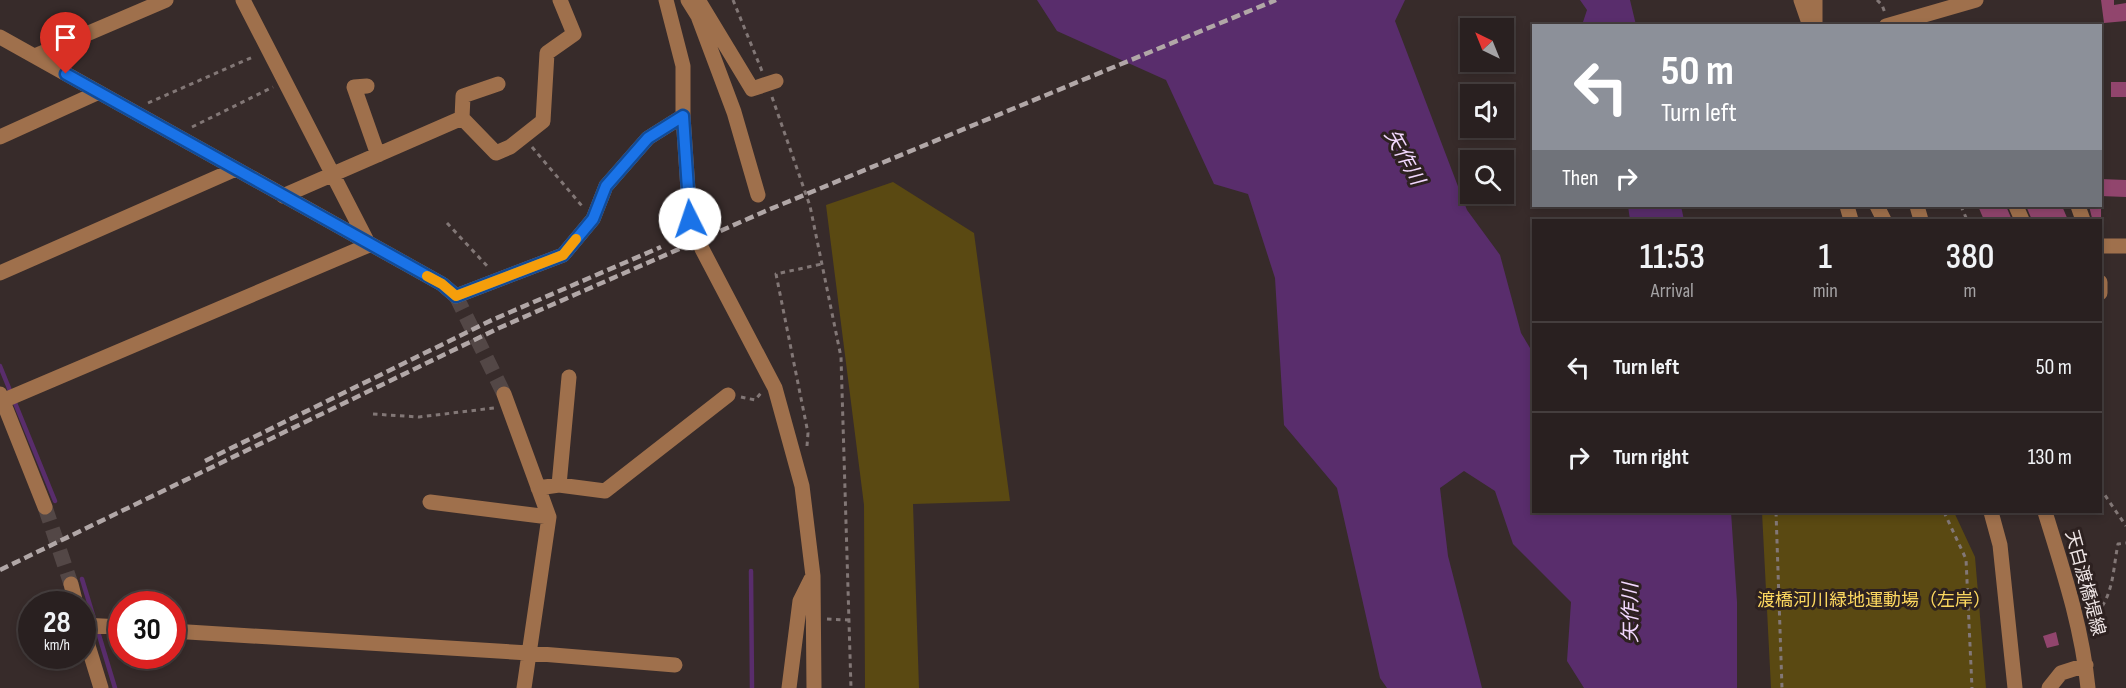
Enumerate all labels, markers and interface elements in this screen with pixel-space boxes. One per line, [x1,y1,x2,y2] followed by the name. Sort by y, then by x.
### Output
[40,12,91,74] pin
[1460,18,1514,72] north arrow
[1460,18,1514,204] map controls
[49,21,82,54] icon: arrive
[1661,46,1734,97] text: 50 m
[1562,48,1640,126] icon: left
[1460,84,1514,138] button: sound
[1661,97,1737,129] text: Turn left
[1379,125,1430,191] water label: 矢作川
[1460,150,1514,204] button: search
[1610,162,1643,195] icon: right
[1562,165,1598,192] text: Then
[658,187,722,251] position arrow
[1640,236,1705,279] text: 11:53
[1819,236,1832,279] text: 1
[1945,236,1994,279] text: 380
[1651,279,1694,303] text: Arrival
[1813,279,1838,303] text: min
[1963,279,1976,303] text: m
[1562,351,1595,384] icon: left
[1613,354,1679,381] text: Turn left
[2036,354,2072,381] text: 50 m
[1562,441,1595,474] icon: right
[1613,444,1689,471] text: Turn right
[2028,444,2072,471] text: 130 m
[2061,528,2109,638] street label: 天白渡橋堤線
[1619,581,1643,643] water label: 矢作川
[1757,590,1991,611] park label: 渡橋河川緑地運動場（左岸）
[108,591,186,669] speed limit sign: 30
[43,605,71,641] text: 28
[44,636,70,655] text: km/h

